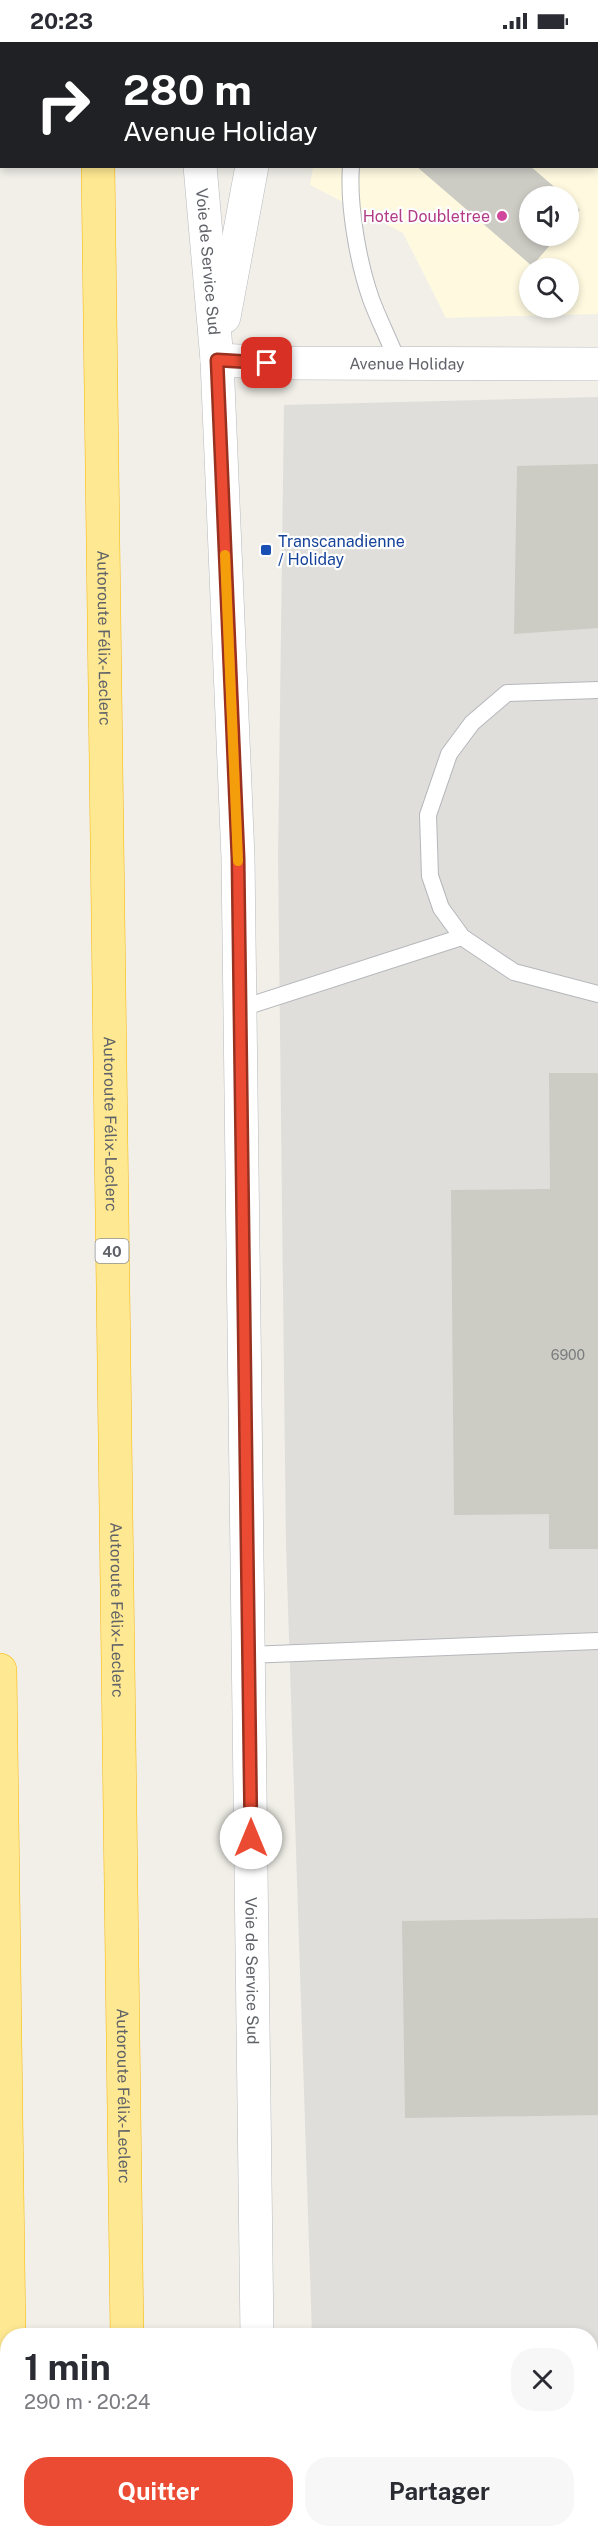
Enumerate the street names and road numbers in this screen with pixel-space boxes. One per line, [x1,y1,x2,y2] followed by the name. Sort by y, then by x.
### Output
[192,187,224,336] street label: Voie de Service Sud
[349,354,465,373] street label: Avenue Holiday
[94,550,115,726] street label: Autoroute Félix-Leclerc
[100,1036,121,1212] street label: Autoroute Félix-Leclerc
[96,1239,128,1263] road number: 40
[107,1522,128,1698] street label: Autoroute Félix-Leclerc
[242,1897,263,2045] street label: Voie de Service Sud
[113,2008,134,2184] street label: Autoroute Félix-Leclerc

